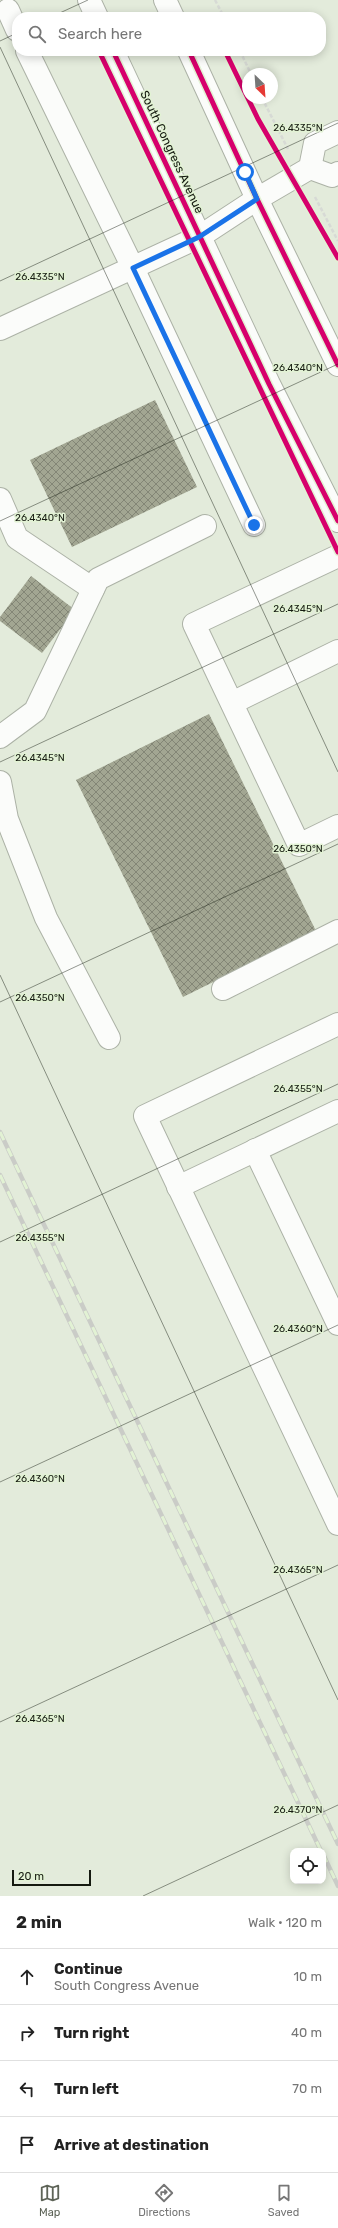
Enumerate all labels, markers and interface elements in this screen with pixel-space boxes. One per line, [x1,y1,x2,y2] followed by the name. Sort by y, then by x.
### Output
[12,12,326,56] search box
[26,23,48,45] icon: search
[58,25,142,43] text: Search here
[242,68,278,104] north arrow
[137,88,207,216] street label: South Congress Avenue
[273,122,323,134] text: 26.4335°N
[236,163,254,181] route start
[15,271,65,283] text: 26.4335°N
[273,362,323,374] text: 26.4340°N
[15,512,65,524] text: 26.4340°N
[245,516,263,534] route end
[273,603,323,615] text: 26.4345°N
[15,752,65,764] text: 26.4345°N
[273,843,323,855] text: 26.4350°N
[15,992,65,1004] text: 26.4350°N
[273,1083,323,1095] text: 26.4355°N
[15,1232,65,1244] text: 26.4355°N
[273,1323,323,1335] text: 26.4360°N
[15,1473,65,1485] text: 26.4360°N
[273,1564,323,1576] text: 26.4365°N
[15,1713,65,1725] text: 26.4365°N
[274,1804,322,1816] text: 26.4370°N
[290,1848,326,1884] map controls
[290,1848,326,1884] button: locate
[12,1868,91,1887] scale bar
[18,1870,44,1883] text: 20 m
[16,1912,62,1932] text: 2 min
[248,1915,322,1930] text: Walk · 120 m
[54,1960,123,1978] text: Continue
[16,1966,38,1988] icon: ahead
[293,1969,322,1984] text: 10 m
[54,1978,199,1993] text: South Congress Avenue
[16,2022,38,2044] icon: right
[54,2024,129,2042] text: Turn right
[291,2025,322,2040] text: 40 m
[16,2078,38,2100] icon: left
[54,2080,119,2098] text: Turn left
[292,2081,322,2096] text: 70 m
[16,2134,38,2156] icon: arrive
[54,2136,209,2154] text: Arrive at destination
[39,2182,61,2219] tab: Map
[138,2182,190,2219] tab: Directions
[268,2182,299,2219] tab: Saved

